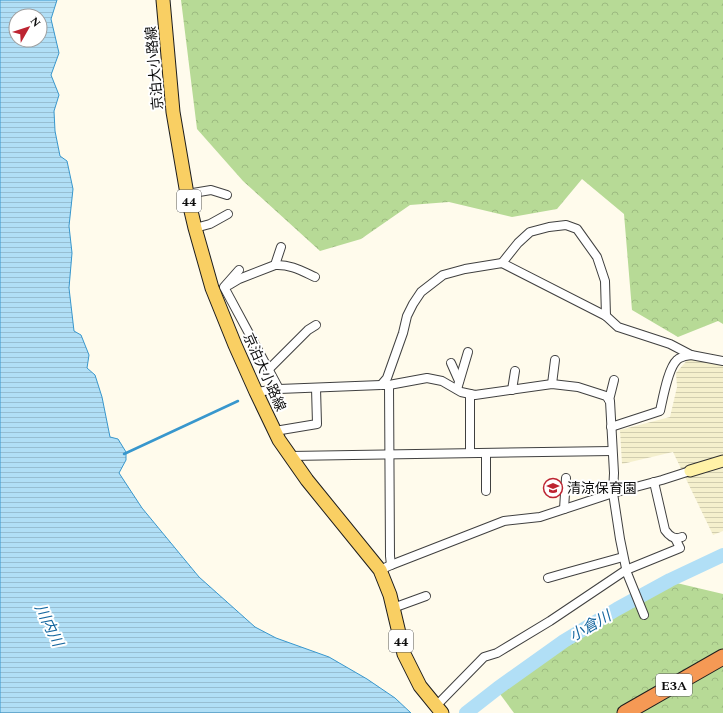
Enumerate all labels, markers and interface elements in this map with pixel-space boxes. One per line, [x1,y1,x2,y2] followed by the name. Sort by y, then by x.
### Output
[8,8,48,48] north arrow
[26,13,45,31] text: N
[140,25,169,111] street label: 京泊大小路線
[177,190,201,212] road number: 44
[238,330,291,415] street label: 京泊大小路線
[542,477,564,499] school or university icon: 清涼保育園
[567,478,637,499] place label: 清涼保育園
[28,600,70,652] water label: 川内川
[565,604,617,648] water label: 小倉川
[389,630,413,652] road number: 44
[656,674,692,696] road number: E3A

